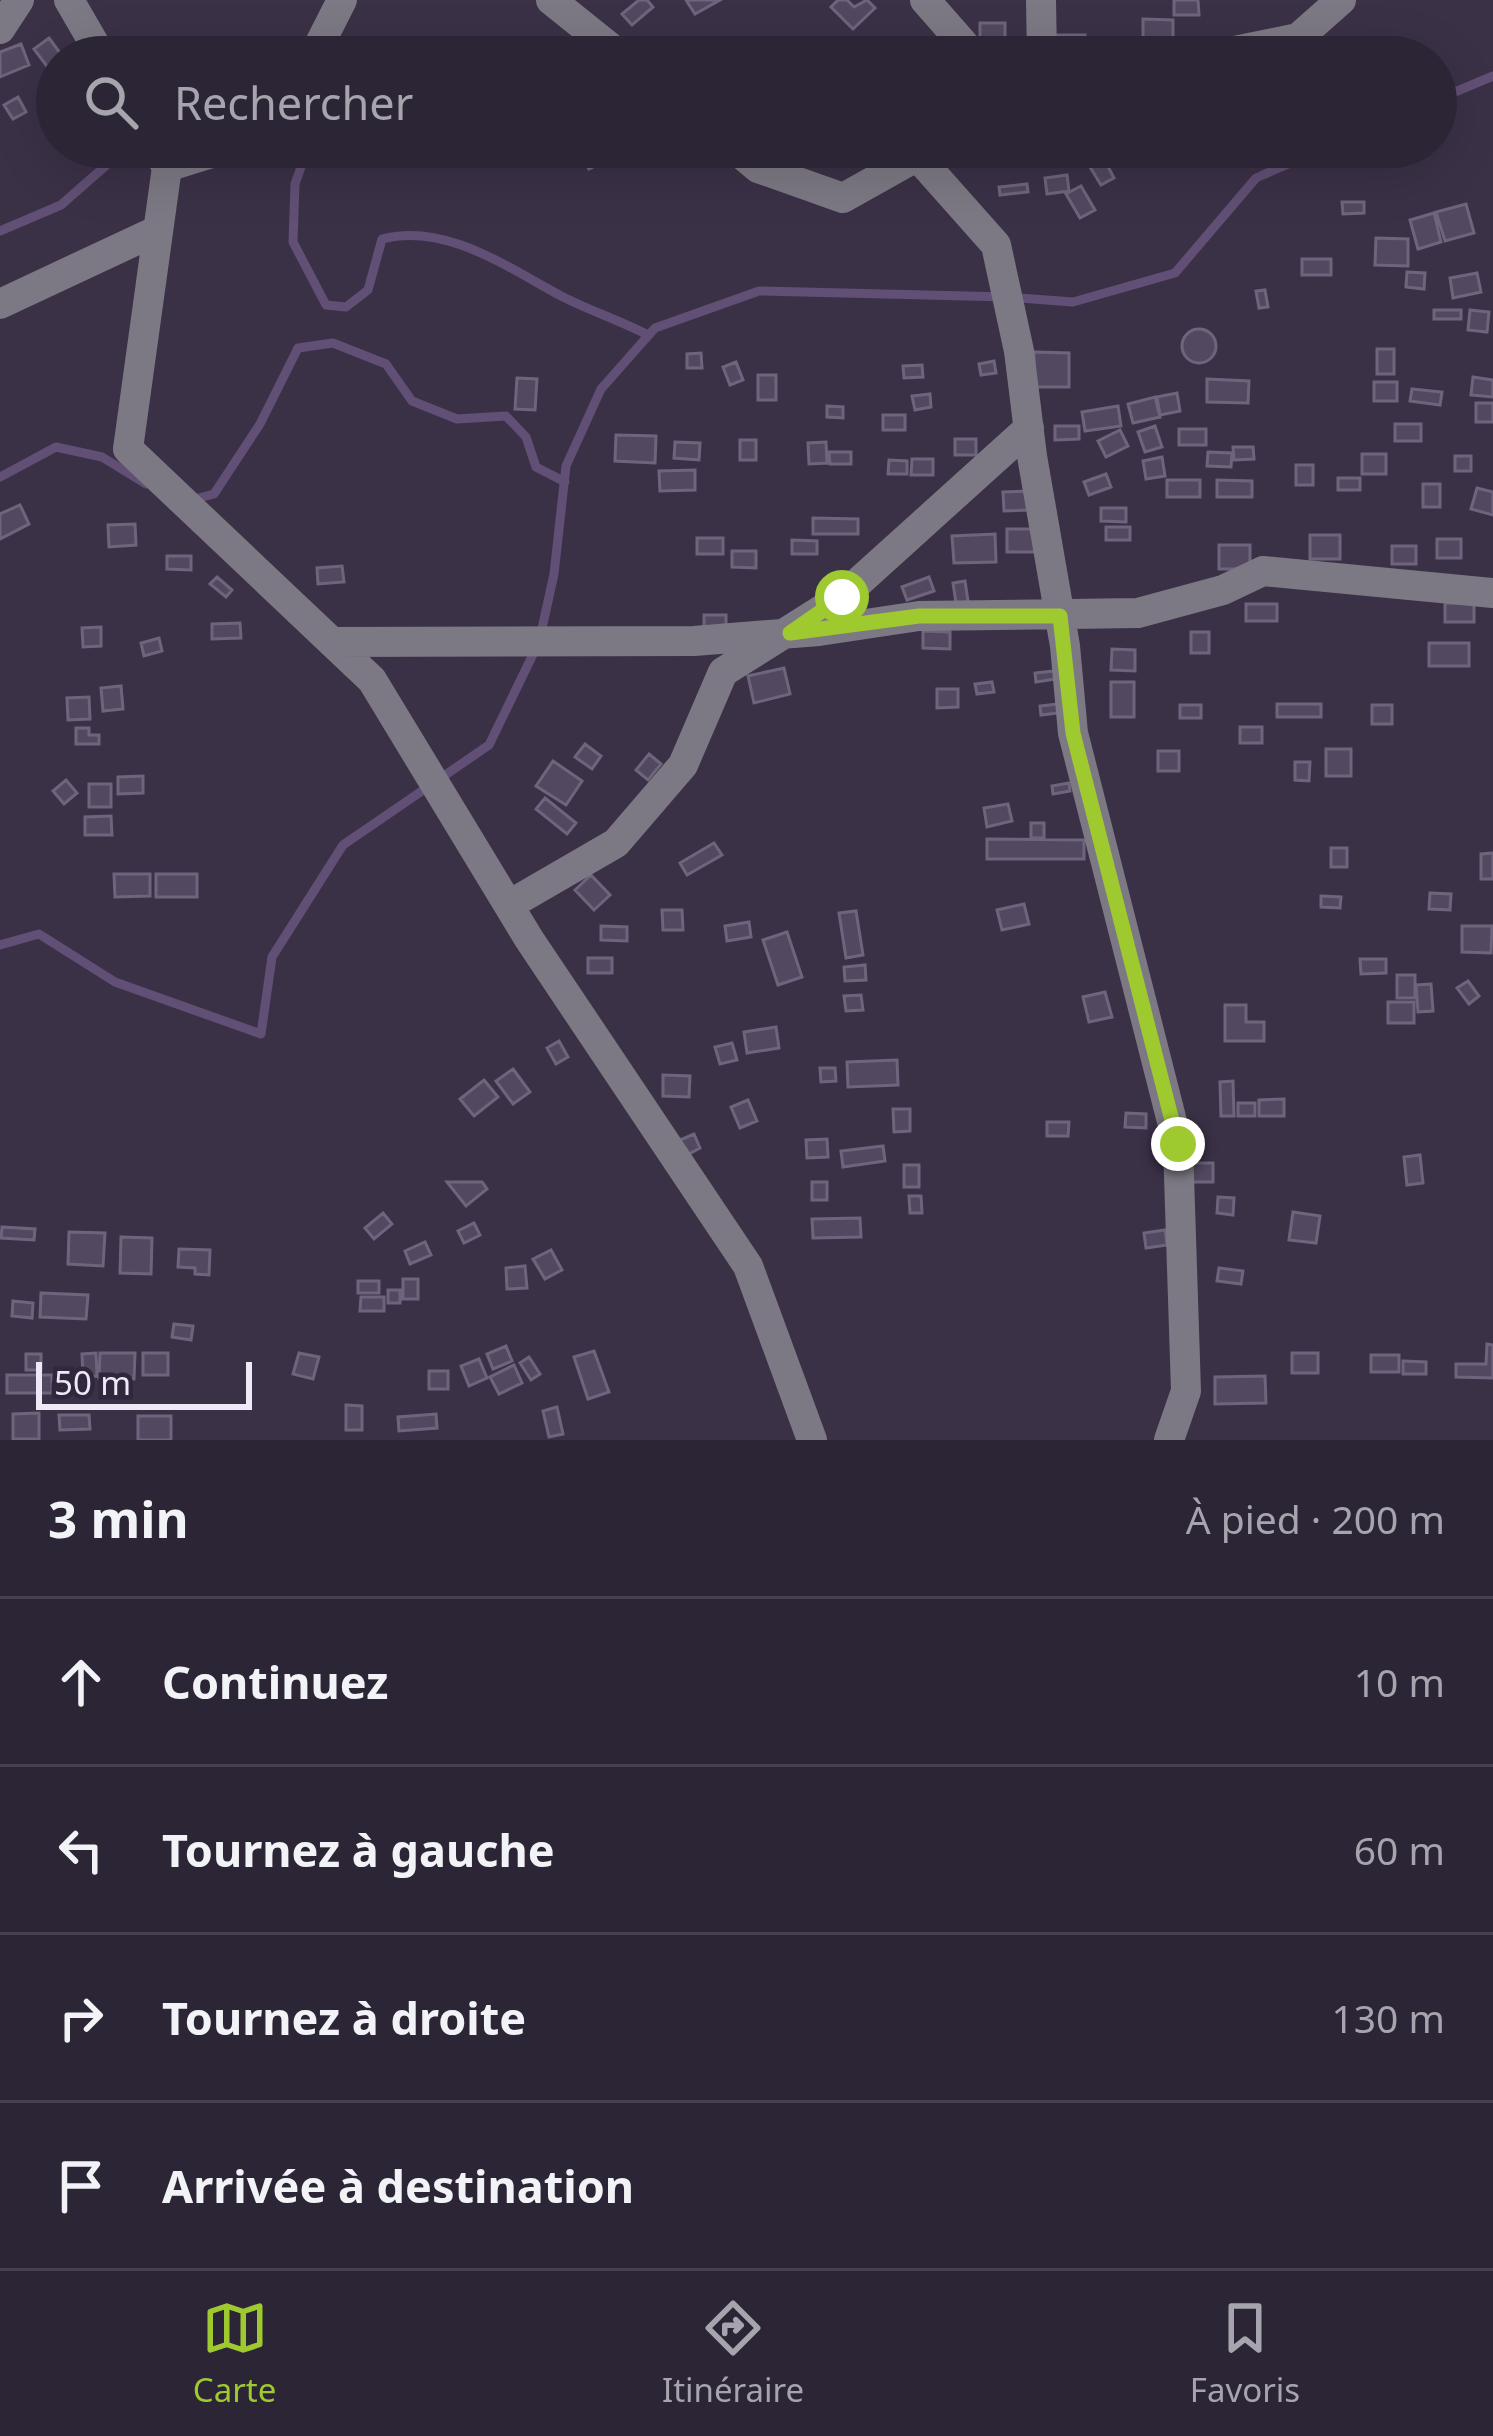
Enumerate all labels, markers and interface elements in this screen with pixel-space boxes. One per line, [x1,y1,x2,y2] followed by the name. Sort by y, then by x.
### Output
[36,36,1457,168] search box
[78,69,144,135] icon: search
[174,72,413,133] text: Rechercher
[815,570,869,624] route start
[1151,1117,1205,1171] route end
[36,1356,252,1409] scale bar
[54,1360,131,1405] text: 50 m
[48,1483,189,1553] text: 3 min
[1186,1492,1445,1545] text: À pied · 200 m
[48,1649,114,1715] icon: ahead
[162,1651,388,1712] text: Continuez
[1354,1655,1445,1708] text: 10 m
[48,1817,114,1883] icon: left
[162,1819,555,1880] text: Tournez à gauche
[1354,1823,1445,1876] text: 60 m
[48,1985,114,2051] icon: right
[162,1987,526,2048] text: Tournez à droite
[1331,1991,1445,2044] text: 130 m
[48,2153,114,2219] icon: arrive
[162,2155,634,2216] text: Arrivée à destination
[193,2295,276,2412] tab: Carte
[662,2295,804,2412] tab: Itinéraire
[1190,2295,1300,2412] tab: Favoris

